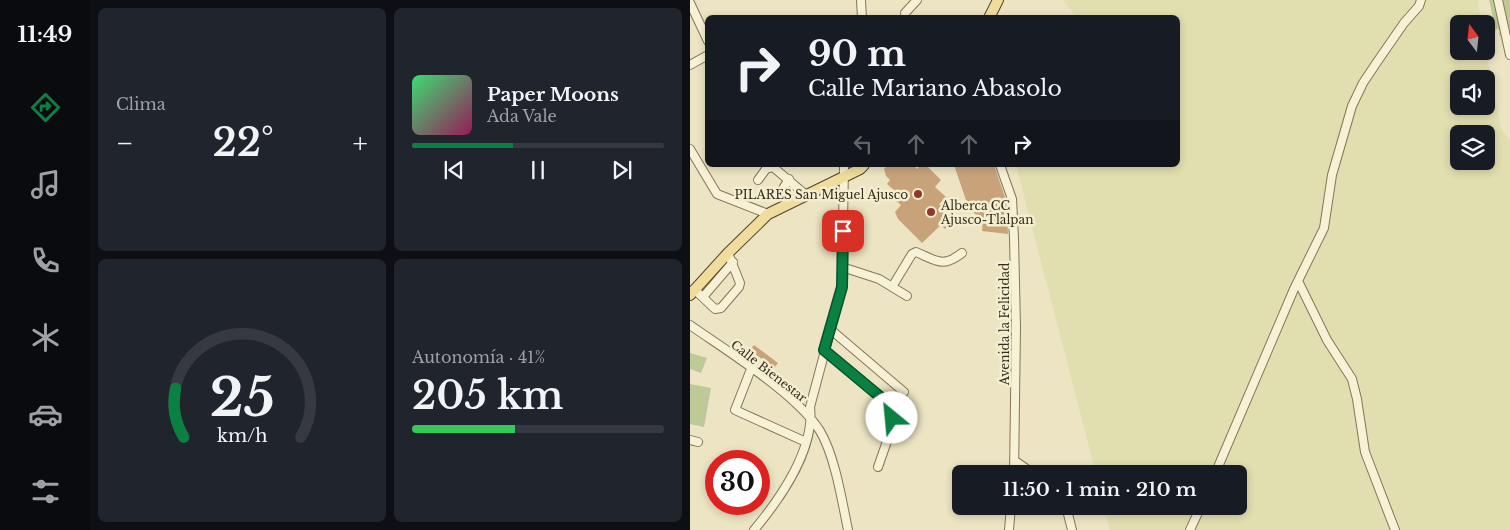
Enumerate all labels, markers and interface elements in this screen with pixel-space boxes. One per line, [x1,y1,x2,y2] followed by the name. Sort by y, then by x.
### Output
[1450,15,1495,60] north arrow
[1450,15,1495,170] map controls
[18,21,72,48] text: 11:49
[808,32,906,75] text: 90 m
[725,35,790,100] icon: right
[1450,70,1495,115] button: sound
[808,75,1062,102] text: Calle Mariano Abasolo
[487,83,619,106] text: Paper Moons
[28,90,63,125] icon: directions
[116,94,166,114] text: Clima
[487,106,557,126] text: Ada Vale
[212,119,274,166] text: 22°
[1450,125,1495,170] button: layers
[116,126,134,161] text: −
[353,126,368,161] text: +
[849,130,877,158] icon: left
[902,130,930,158] icon: ahead
[955,130,983,158] icon: ahead
[1008,130,1036,158] icon: right
[440,156,468,184] icon: previous
[524,156,552,184] icon: pause
[608,156,636,184] icon: next
[28,167,63,202] icon: music
[735,187,908,202] place label: PILARES San Miguel Ajusco
[912,188,924,200] marker: PILARES San Miguel Ajusco
[940,198,1033,227] place label: Alberca CC Ajusco-Tlalpan
[925,206,937,218] marker: Alberca CC Ajusco-Tlalpan
[822,210,864,252] pin
[829,217,857,245] icon: arrive
[28,243,63,278] icon: phone
[997,263,1012,386] street label: Avenida la Felicidad
[28,320,63,355] icon: climate
[728,337,810,405] street label: Calle Bienestar
[412,347,545,367] text: Autonomía · 41%
[210,366,274,430] text: 25
[412,372,563,419] text: 205 km
[865,391,917,443] position arrow
[28,397,63,432] icon: car
[217,425,267,447] text: km/h
[705,450,770,515] speed limit sign: 30
[28,474,63,509] icon: filters
[1002,478,1197,501] text: 11:50 · 1 min · 210 m

